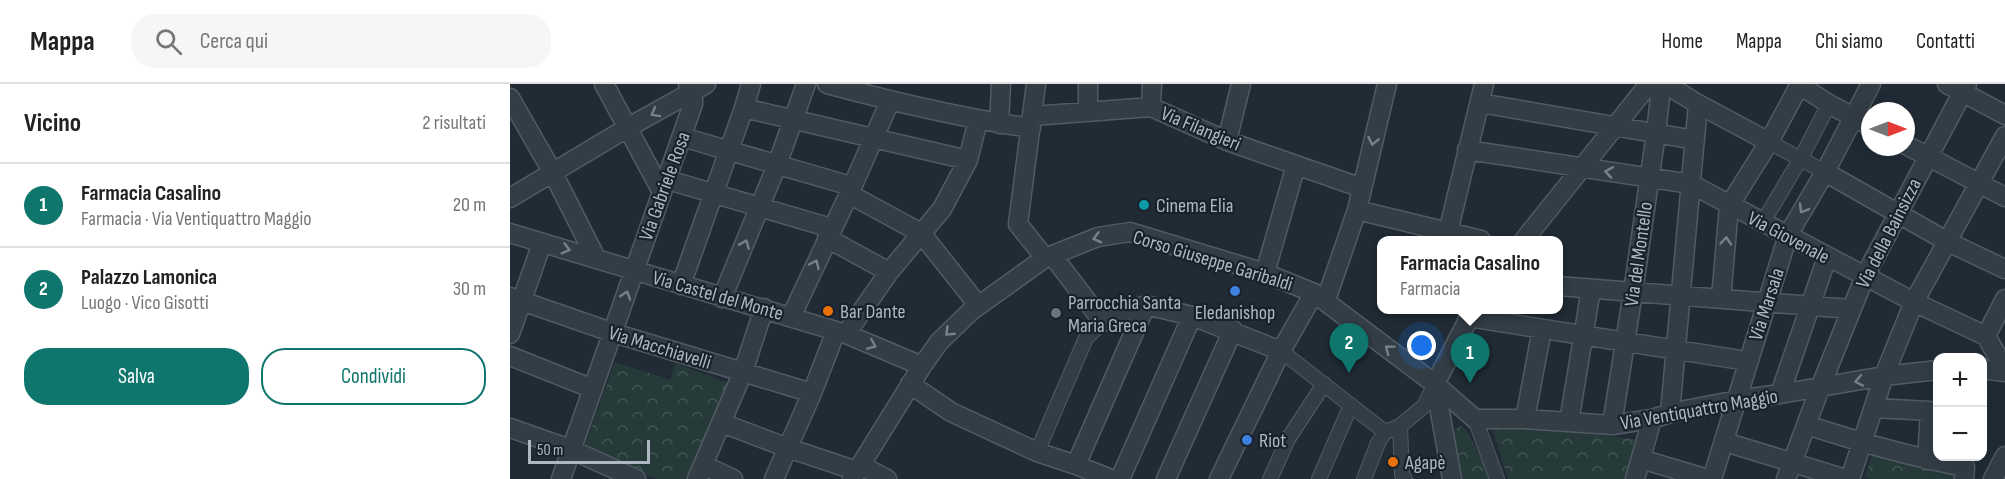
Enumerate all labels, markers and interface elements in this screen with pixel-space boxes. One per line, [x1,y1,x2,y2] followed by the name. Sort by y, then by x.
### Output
[131,14,551,68] search box
[30,25,95,58] text: Mappa
[152,25,185,58] icon: search
[200,28,268,55] text: Cerca qui
[1662,29,1703,54] text: Home
[1736,29,1782,54] text: Mappa
[1815,29,1883,54] text: Chi siamo
[1916,29,1975,54] text: Contatti
[1157,101,1244,156] street label: Via Filangieri
[1861,102,1915,156] north arrow
[651,106,661,117] one-way arrow
[24,108,81,139] text: Vicino
[422,111,486,135] text: 2 risultati
[634,129,696,244] street label: Via Gabriele Rosa
[1367,136,1380,146] one-way arrow
[1604,166,1613,178] one-way arrow
[1851,174,1927,292] street label: Via della Bainsizza
[81,180,221,207] text: Farmacia Casalino
[40,193,47,217] text: 1
[453,193,486,217] text: 20 m
[1156,194,1234,218] place label: Cinema Elia
[1137,198,1151,212] marker: Cinema Elia
[1620,200,1658,308] street label: Via del Montello
[1799,203,1810,213] one-way arrow
[1744,206,1834,269] street label: Via Giovenale
[81,207,312,231] text: Farmacia · Via Ventiquattro Maggio
[1130,225,1296,297] street label: Corso Giuseppe Garibaldi
[1092,231,1102,244] one-way arrow
[1377,236,1563,314] popup
[1719,236,1732,245] one-way arrow
[738,239,750,250] one-way arrow
[561,242,571,255] one-way arrow
[1400,250,1540,277] text: Farmacia Casalino
[808,259,820,270] one-way arrow
[81,264,217,291] text: Palazzo Lamonica
[1744,265,1790,344] street label: Via Marsala
[650,266,786,326] street label: Via Castel del Monte
[39,277,48,301] text: 2
[453,277,486,301] text: 30 m
[1400,277,1461,301] text: Farmacia
[1228,284,1242,298] marker: Eledanishop
[619,290,631,301] one-way arrow
[81,291,209,315] text: Luogo · Vico Gisotti
[1068,291,1181,338] place label: Parrocchia Santa Maria Greca
[840,300,906,324] place label: Bar Dante
[1195,301,1275,325] place label: Eledanishop
[821,304,835,318] marker: Bar Dante
[1049,306,1063,320] marker: Parrocchia Santa Maria Greca
[605,321,714,375] street label: Via Macchiavelli
[1330,324,1368,373] pin: 2
[945,325,956,336] one-way arrow
[1407,331,1436,360] your location
[1450,334,1490,383] pin: 1
[866,338,877,350] one-way arrow
[1385,345,1396,356] one-way arrow
[24,348,249,405] button: Salva
[261,348,486,405] button: Condividi
[1933,353,1987,461] map controls
[1933,353,1987,407] button: +
[1854,374,1863,386] one-way arrow
[1619,384,1780,436] street label: Via Ventiquattro Maggio
[1933,407,1987,461] button: −
[1259,429,1286,453] place label: Riot
[1240,433,1254,447] marker: Riot
[528,437,650,464] scale bar
[537,441,563,460] text: 50 m
[1404,451,1446,475] place label: Agapè
[1386,455,1400,469] marker: Agapè

